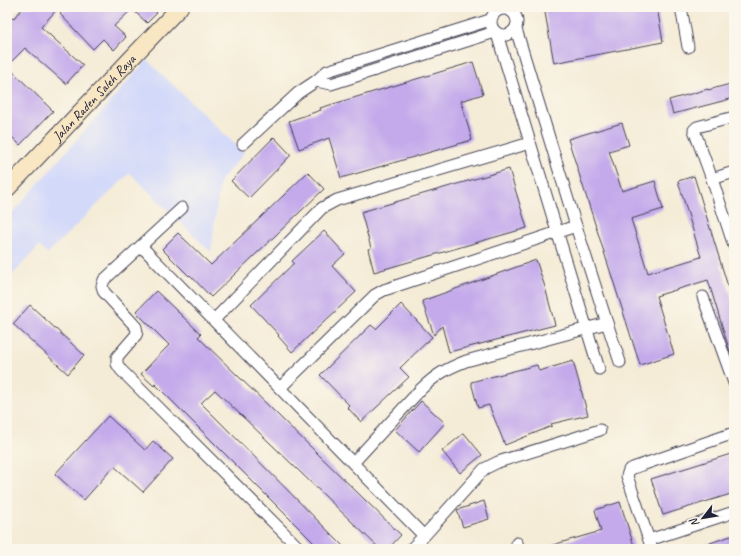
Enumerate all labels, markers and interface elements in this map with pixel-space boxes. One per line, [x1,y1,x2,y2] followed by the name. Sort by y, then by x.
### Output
[48,50,140,146] street label: Jalan Raden Saleh Raya
[683,498,723,538] north arrow
[686,515,702,530] text: N

